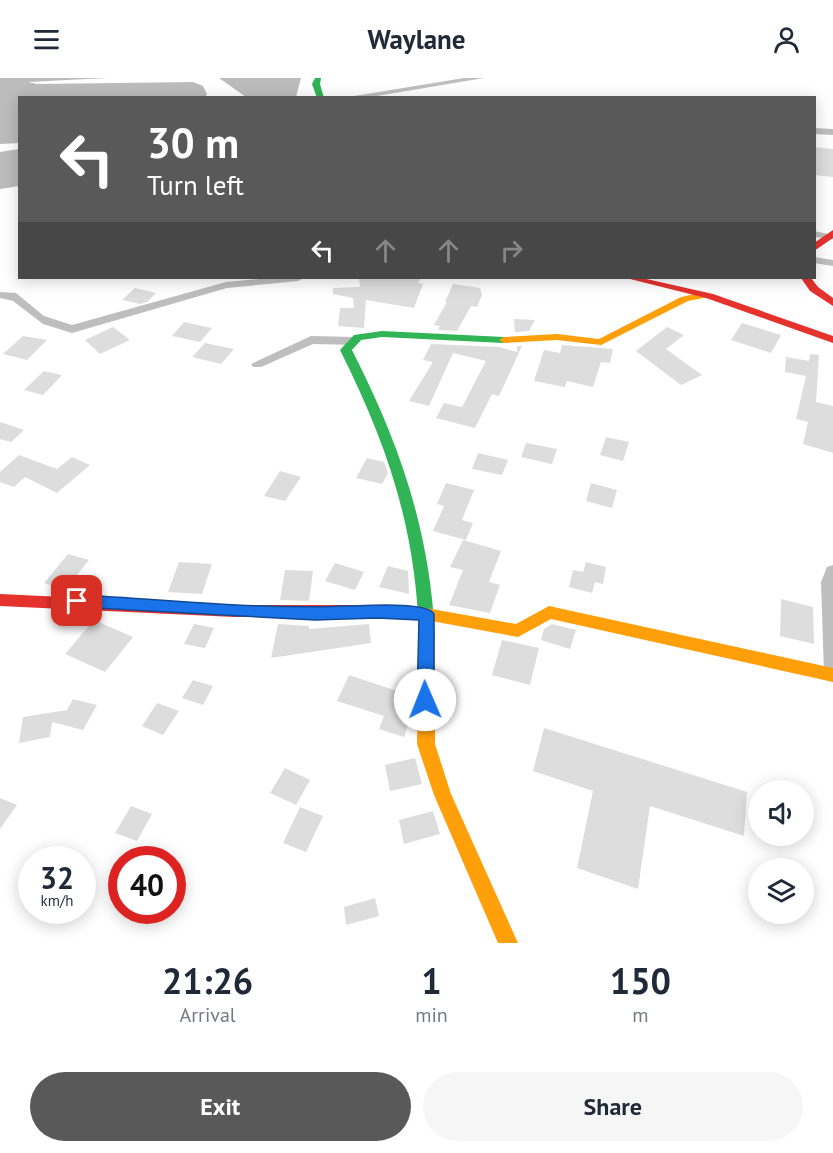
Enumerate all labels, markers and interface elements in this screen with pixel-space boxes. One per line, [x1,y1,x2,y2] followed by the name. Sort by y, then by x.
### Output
[367,22,466,56] text: Waylane
[30,23,63,56] icon: menu
[770,23,803,56] icon: person
[147,115,239,170] text: 30 m
[48,120,126,198] icon: left
[147,168,244,202] text: Turn left
[306,234,339,267] icon: left
[369,234,402,267] icon: ahead
[432,234,465,267] icon: ahead
[495,234,528,267] icon: right
[51,575,102,626] pin
[60,584,93,617] icon: arrive
[393,668,457,732] position arrow
[748,780,814,924] map controls
[748,780,814,846] button: sound
[108,846,186,924] speed limit sign: 40
[40,858,74,897] text: 32
[748,858,814,924] button: layers
[41,891,73,910] text: km/h
[162,957,253,1004] text: 21:26
[421,957,442,1004] text: 1
[610,957,671,1004] text: 150
[180,1002,236,1028] text: Arrival
[415,1002,448,1028] text: min
[632,1002,649,1028] text: m
[30,1072,411,1141] button: Exit
[423,1072,803,1141] button: Share

